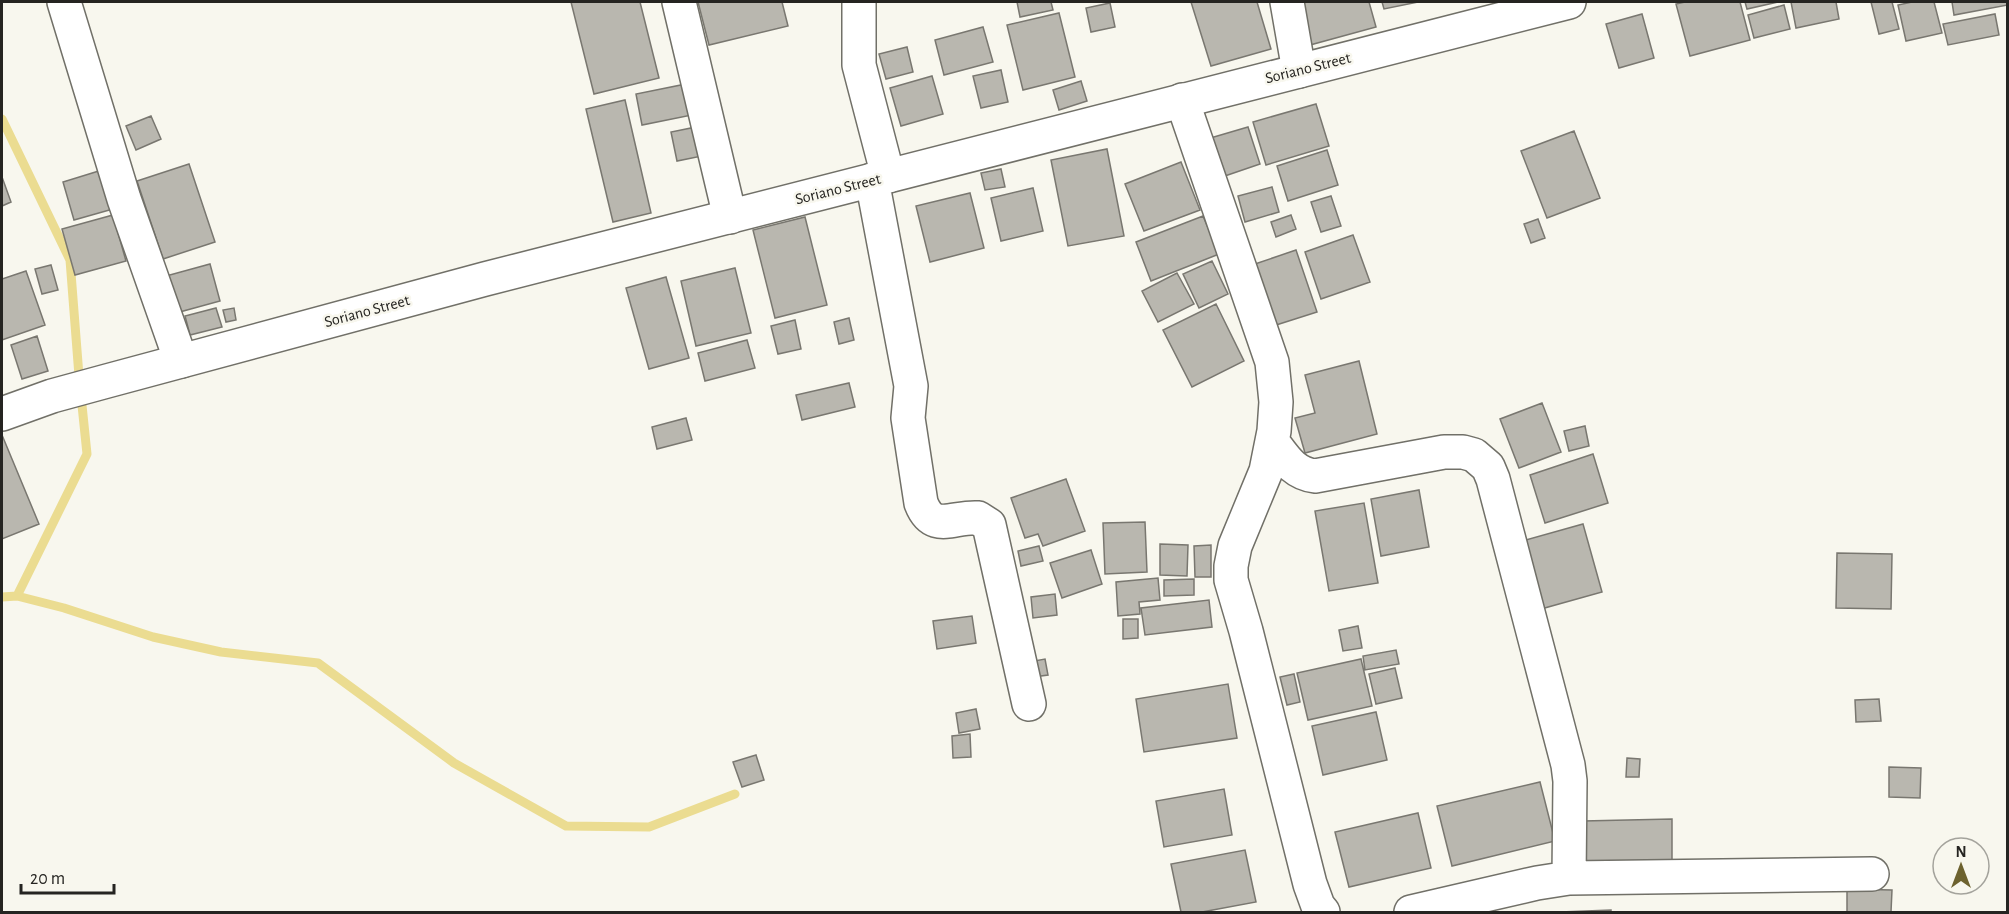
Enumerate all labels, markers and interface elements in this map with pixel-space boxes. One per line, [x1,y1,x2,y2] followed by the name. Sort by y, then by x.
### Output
[1264,50,1352,86] street label: Soriano Street
[794,171,882,207] street label: Soriano Street
[323,292,411,330] street label: Soriano Street
[1931,836,1991,896] north arrow
[1955,844,1967,860] text: N
[21,857,114,895] scale bar
[30,870,65,888] text: 20 m

